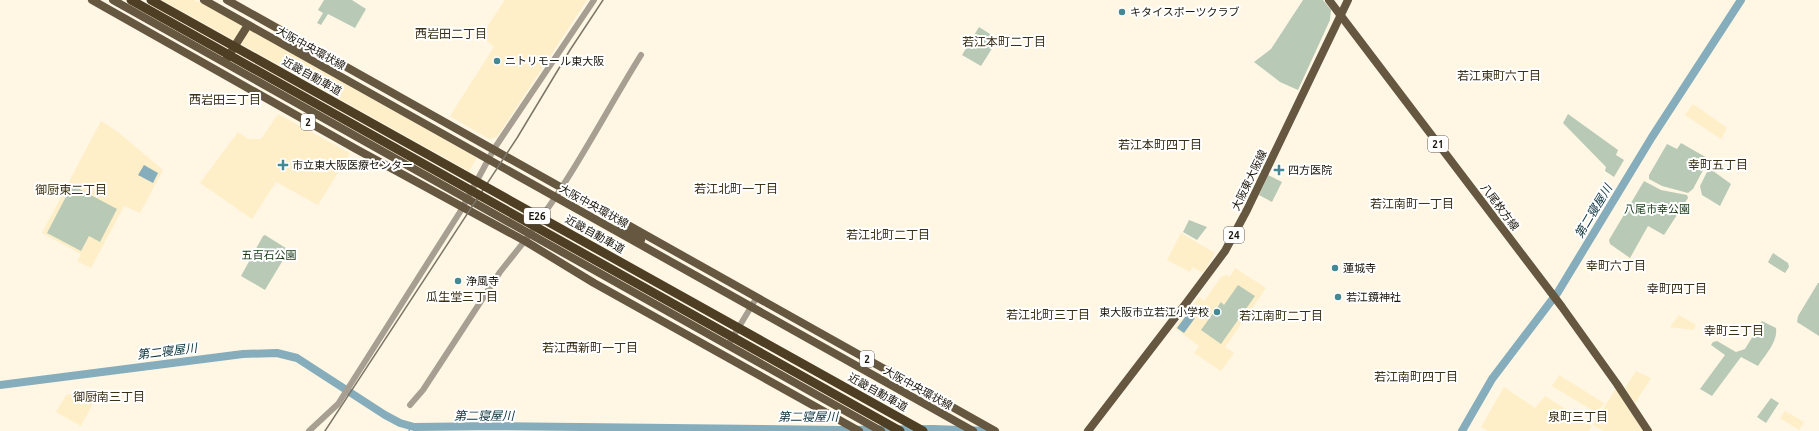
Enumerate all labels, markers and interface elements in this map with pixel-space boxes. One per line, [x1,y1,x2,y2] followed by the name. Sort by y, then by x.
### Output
[1130,6,1239,18] place label: キタイスポーツクラブ
[1117,7,1127,17] marker: キタイスポーツクラブ
[274,24,348,72] street label: 大阪中央環状線
[415,27,487,40] district label: 西岩田二丁目
[962,35,1046,48] district label: 若江本町二丁目
[280,55,344,97] street label: 近畿自動車道
[505,55,604,67] place label: ニトリモール東大阪
[492,56,502,66] marker: ニトリモール東大阪
[1457,69,1541,82] district label: 若江東町六丁目
[189,93,261,106] district label: 西岩田三丁目
[301,114,315,130] road number: 2
[1428,136,1448,152] road number: 21
[1118,138,1202,151] district label: 若江本町四丁目
[1229,148,1269,212] street label: 大阪東大阪線
[1688,158,1748,171] district label: 幸町五丁目
[277,159,289,171] marker: 市立東大阪医療センター
[292,159,413,171] place label: 市立東大阪医療センター
[1273,164,1285,176] marker: 四方医院
[1288,164,1332,176] place label: 四方医院
[1572,180,1615,240] water label: 第二寝屋川
[1479,181,1521,233] street label: 八尾枚方線
[557,182,631,230] street label: 大阪中央環状線
[694,182,778,195] district label: 若江北町一丁目
[35,183,107,196] district label: 御厨東二丁目
[1370,197,1454,210] district label: 若江南町一丁目
[1624,203,1690,215] park label: 八尾市幸公園
[524,208,550,224] road number: E26
[563,213,627,255] street label: 近畿自動車道
[1224,227,1244,243] road number: 24
[846,228,930,241] district label: 若江北町二丁目
[242,249,297,261] park label: 五百石公園
[1586,259,1646,272] district label: 幸町六丁目
[1343,262,1376,274] place label: 蓮城寺
[1330,263,1340,273] marker: 蓮城寺
[466,275,499,287] place label: 浄風寺
[453,276,463,286] marker: 浄風寺
[1647,282,1707,295] district label: 幸町四丁目
[426,290,498,303] district label: 瓜生堂三丁目
[1346,291,1401,303] place label: 若江鏡神社
[1333,292,1343,302] marker: 若江鏡神社
[1099,306,1209,318] place label: 東大阪市立若江小学校
[1212,307,1222,317] marker: 東大阪市立若江小学校
[1006,308,1090,321] district label: 若江北町三丁目
[1239,309,1323,322] district label: 若江南町二丁目
[1704,324,1764,337] district label: 幸町三丁目
[136,341,200,361] water label: 第二寝屋川
[542,341,638,354] district label: 若江西新町一丁目
[860,351,874,367] road number: 2
[881,364,955,412] street label: 大阪中央環状線
[1374,370,1458,383] district label: 若江南町四丁目
[846,371,910,413] street label: 近畿自動車道
[73,390,145,403] district label: 御厨南三丁目
[454,409,516,422] water label: 第二寝屋川
[778,410,840,423] water label: 第二寝屋川
[1548,410,1608,423] district label: 泉町三丁目

